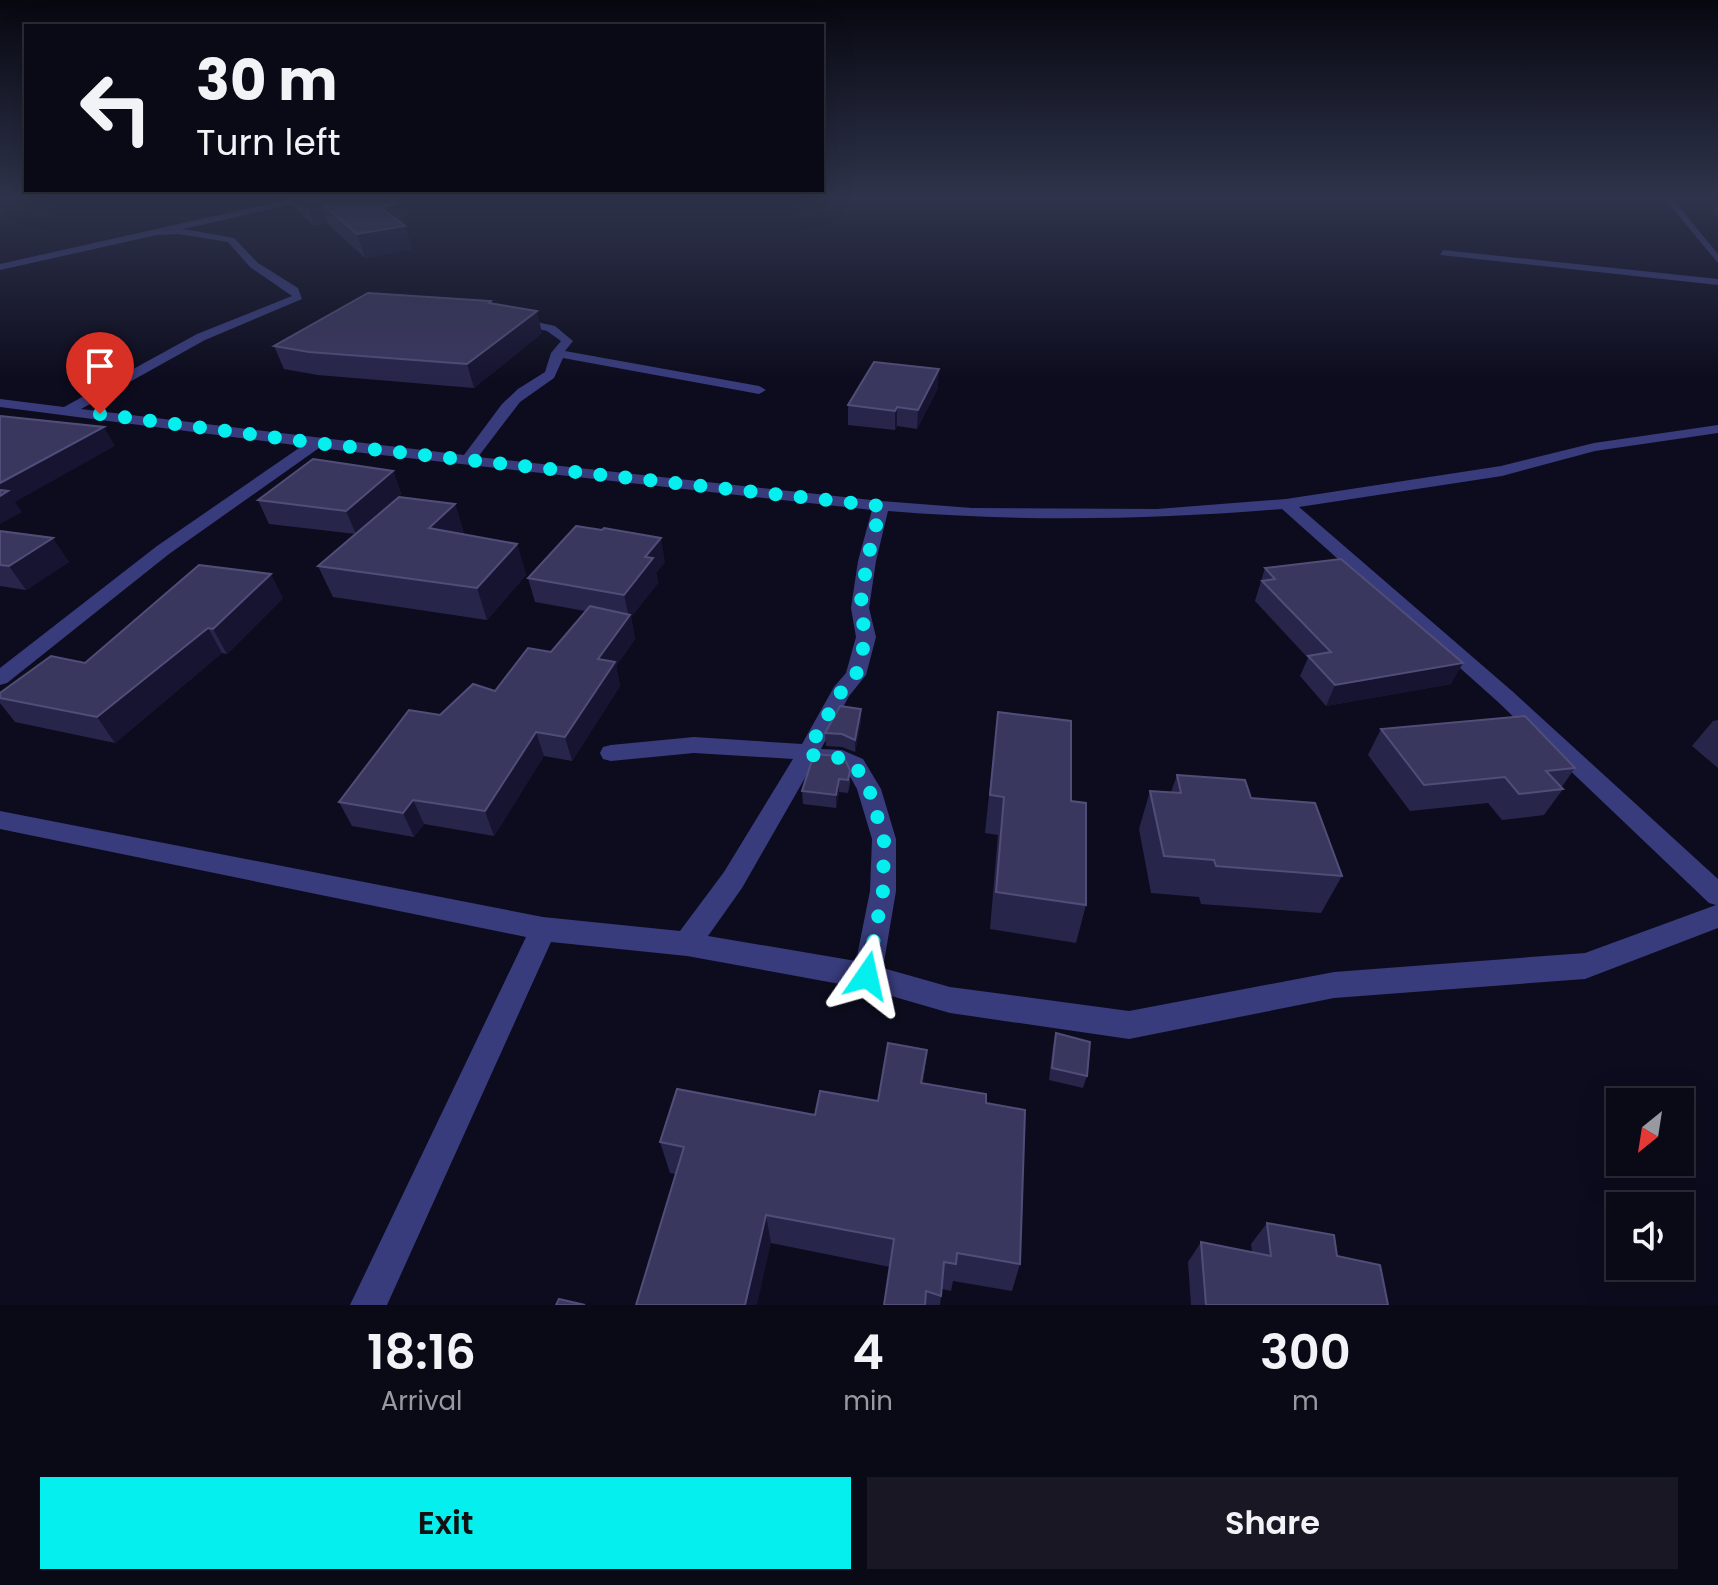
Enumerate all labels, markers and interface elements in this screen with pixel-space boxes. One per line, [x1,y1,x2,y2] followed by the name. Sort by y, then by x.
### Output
[196,41,338,120] text: 30 m
[64,56,168,160] icon: left
[196,117,341,168] text: Turn left
[66,332,134,414] pin
[78,344,122,388] icon: arrive
[825,934,909,1018] position arrow
[1606,1088,1694,1176] north arrow
[1606,1088,1694,1280] map controls
[1606,1192,1694,1280] button: sound
[367,1319,476,1386] text: 18:16
[852,1319,884,1386] text: 4
[1260,1319,1351,1386] text: 300
[381,1383,463,1419] text: Arrival
[843,1383,893,1419] text: min
[1292,1383,1319,1419] text: m
[40,1477,851,1569] button: Exit
[867,1477,1678,1569] button: Share

